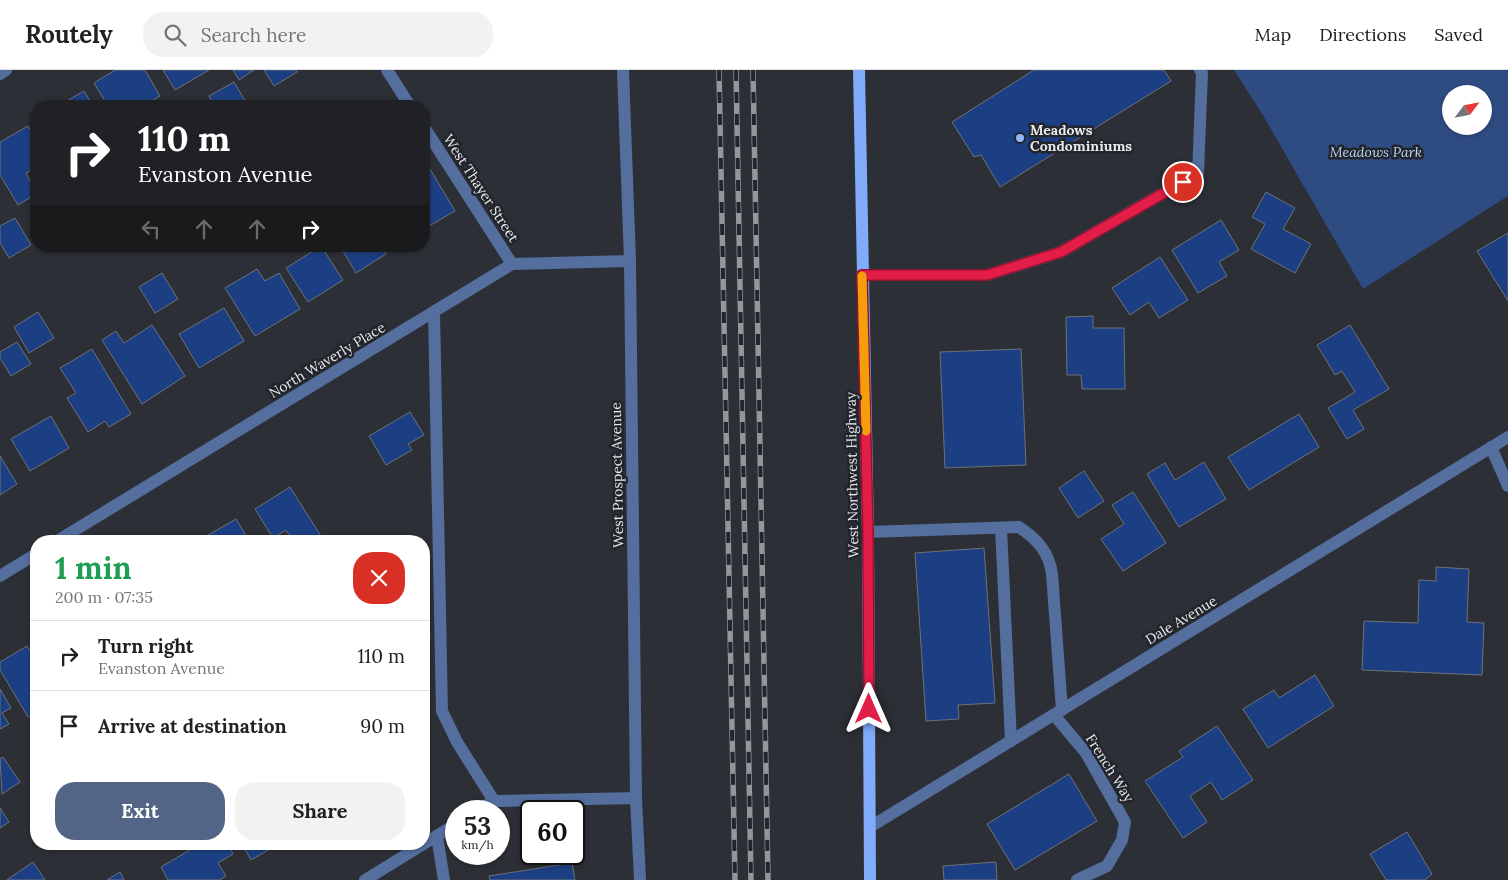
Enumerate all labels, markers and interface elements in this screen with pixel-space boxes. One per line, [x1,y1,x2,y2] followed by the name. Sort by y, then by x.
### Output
[143,12,493,57] search box
[25,19,113,50] text: Routely
[161,21,189,49] icon: search
[201,23,306,47] text: Search here
[1255,23,1291,46] text: Map
[1319,23,1406,46] text: Directions
[1434,23,1483,46] text: Saved
[1442,85,1492,135] north arrow
[1442,85,1492,135] map controls
[138,116,230,161] text: 110 m
[55,120,120,185] icon: right
[1030,121,1132,155] place label: Meadows Condominiums
[439,131,523,246] street label: West Thayer Street
[1014,132,1026,144] marker: Meadows Condominiums
[1330,143,1422,161] park label: Meadows Park
[138,160,312,188] text: Evanston Avenue
[1162,161,1204,203] pin
[1169,168,1197,196] icon: arrive
[137,215,165,243] icon: left
[190,215,218,243] icon: ahead
[243,215,271,243] icon: ahead
[296,215,324,243] icon: right
[266,318,389,402] street label: North Waverly Place
[842,391,862,558] street label: West Northwest Highway
[607,402,627,548] street label: West Prospect Avenue
[55,549,132,587] text: 1 min
[353,552,405,604] button: close
[55,587,153,607] text: 200 m · 07:35
[1142,591,1220,648] street label: Dale Avenue
[98,634,194,658] text: Turn right
[55,642,83,670] icon: right
[357,644,405,668] text: 110 m
[98,658,225,678] text: Evanston Avenue
[842,682,894,734] position arrow
[55,712,83,740] icon: arrive
[98,714,287,738] text: Arrive at destination
[360,714,405,738] text: 90 m
[1082,731,1138,806] street label: French Way
[55,782,225,840] button: Exit
[235,782,405,840] button: Share
[520,800,585,865] speed limit sign: 60
[464,810,491,842] text: 53
[461,837,494,852] text: km/h

